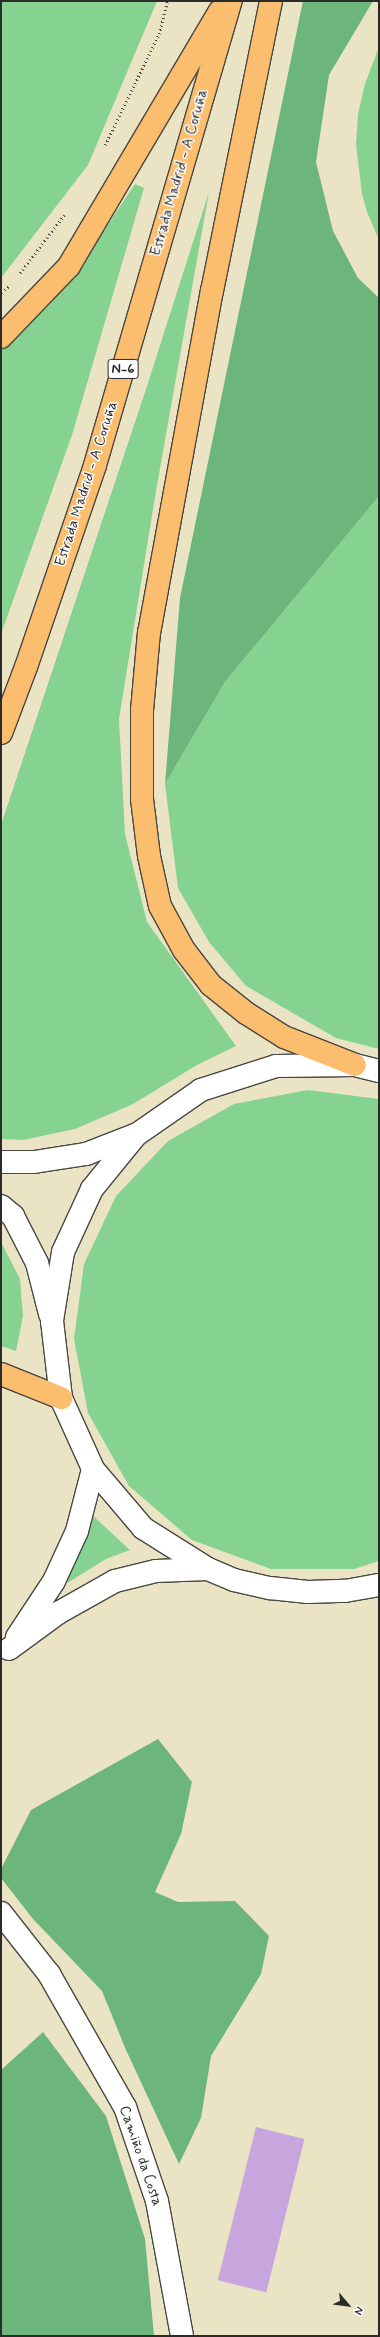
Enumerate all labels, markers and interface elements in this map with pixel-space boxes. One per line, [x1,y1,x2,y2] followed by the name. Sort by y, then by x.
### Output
[148,89,212,257] street label: Estrada Madrid - A Coruña
[107,357,139,381] road number: N-6
[52,400,122,568] street label: Estrada Madrid - A Coruña
[114,2102,166,2210] street label: Camiño da Costa
[328,2285,368,2325] north arrow
[351,2304,366,2317] text: N

